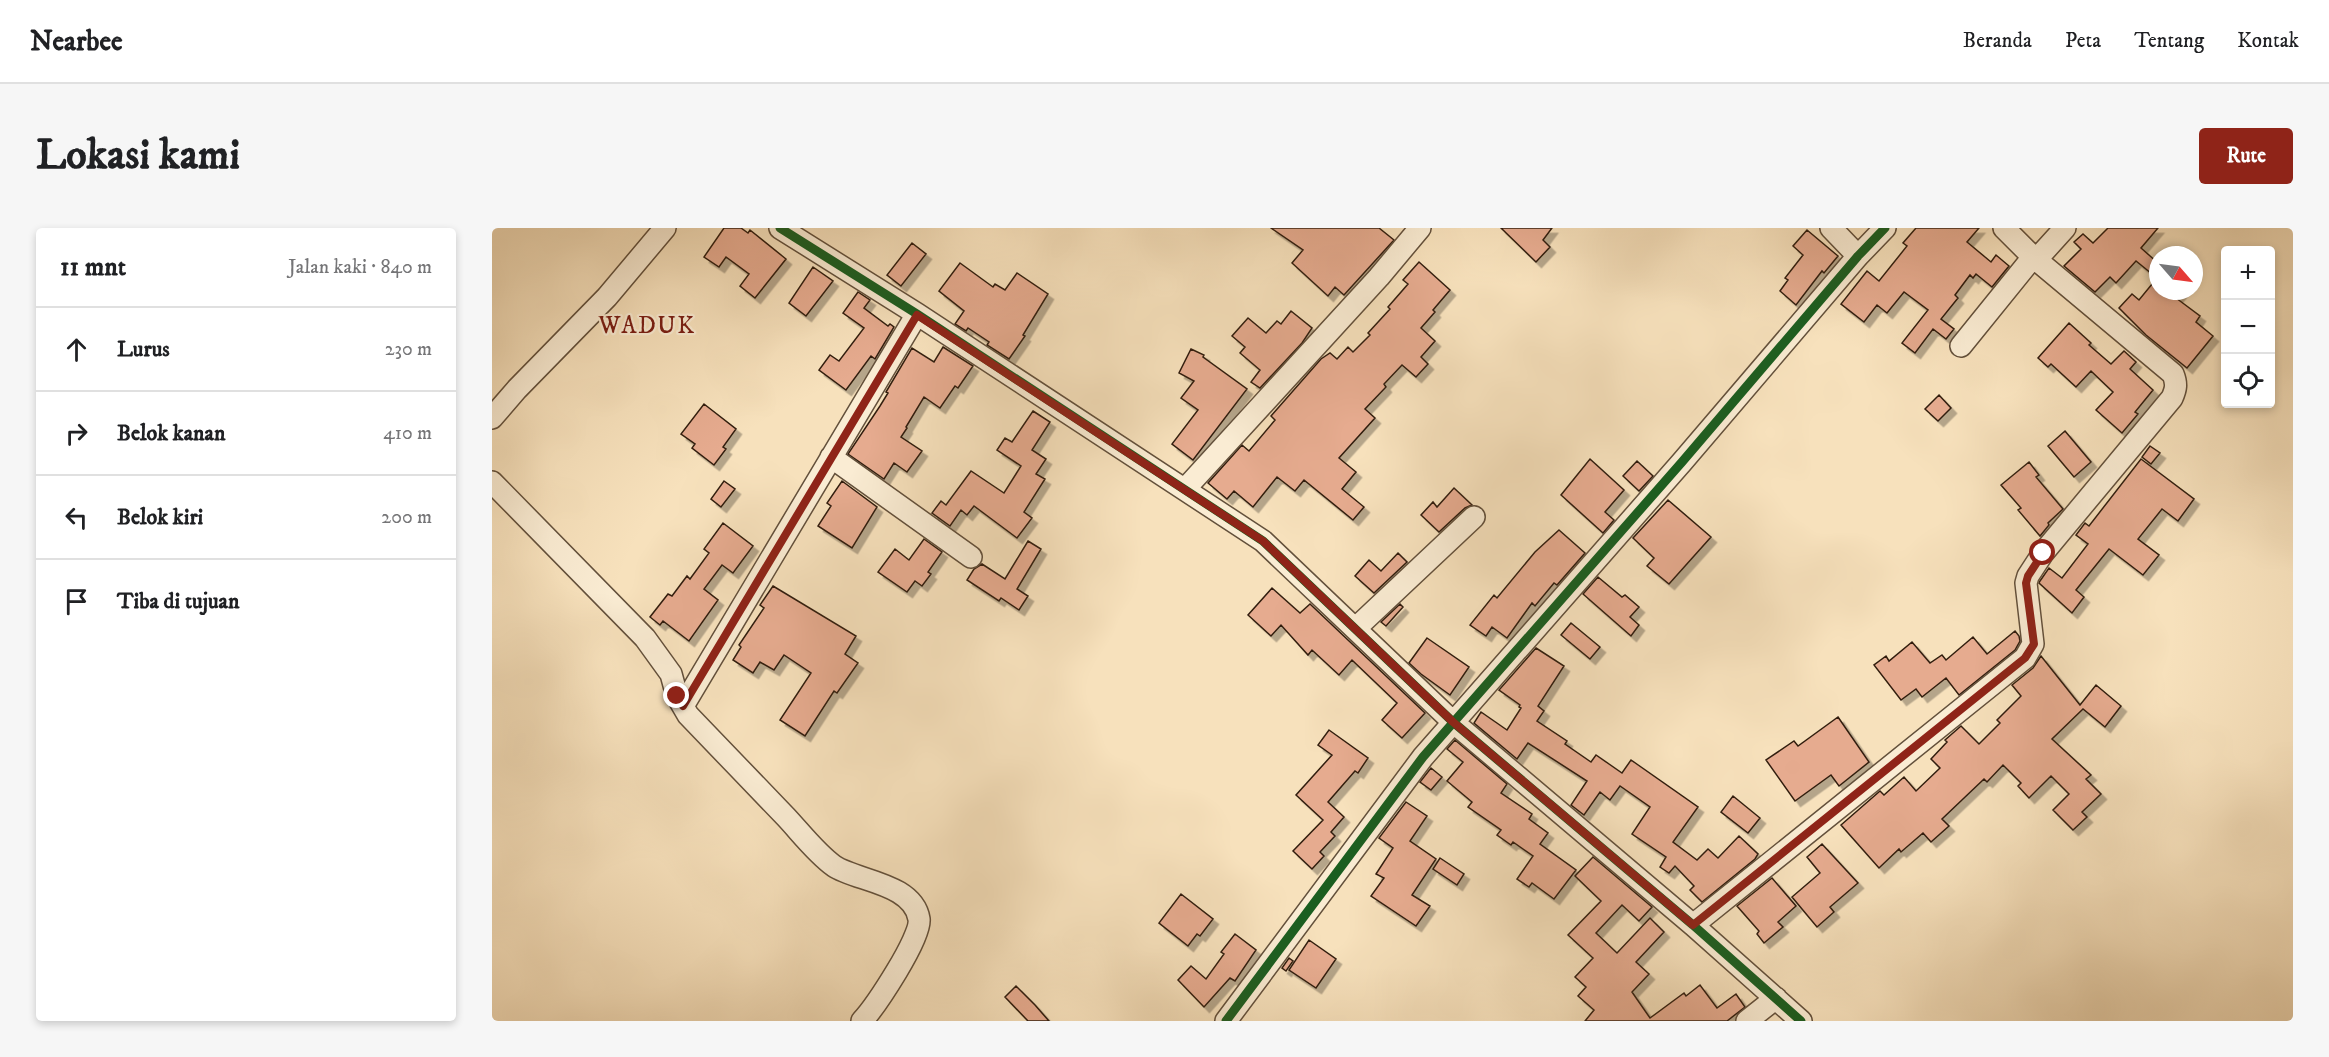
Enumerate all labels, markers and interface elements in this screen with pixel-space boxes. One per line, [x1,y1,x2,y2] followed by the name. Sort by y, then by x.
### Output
[30,24,123,59] text: Nearbee
[1963,28,2032,54] text: Beranda
[2065,28,2101,54] text: Peta
[2134,28,2204,54] text: Tentang
[2237,28,2299,54] text: Kontak
[2199,128,2293,184] button: Rute
[36,130,240,182] text: Lokasi kami
[2149,246,2203,300] north arrow
[2221,246,2275,408] map controls
[2221,246,2275,300] button: +
[60,251,126,284] text: 11 mnt
[288,255,432,280] text: Jalan kaki · 840 m
[2221,300,2275,354] button: −
[597,311,696,341] district label: WADUK
[60,333,93,366] icon: ahead
[117,336,170,363] text: Lurus
[385,337,432,362] text: 230 m
[2221,354,2275,408] button: locate
[60,417,93,450] icon: right
[117,420,225,447] text: Belok kanan
[383,421,432,446] text: 410 m
[60,501,93,534] icon: left
[117,504,203,531] text: Belok kiri
[381,505,432,530] text: 200 m
[2029,539,2055,565] route start
[60,585,93,618] icon: arrive
[117,588,239,615] text: Tiba di tujuan
[663,682,689,708] route end

